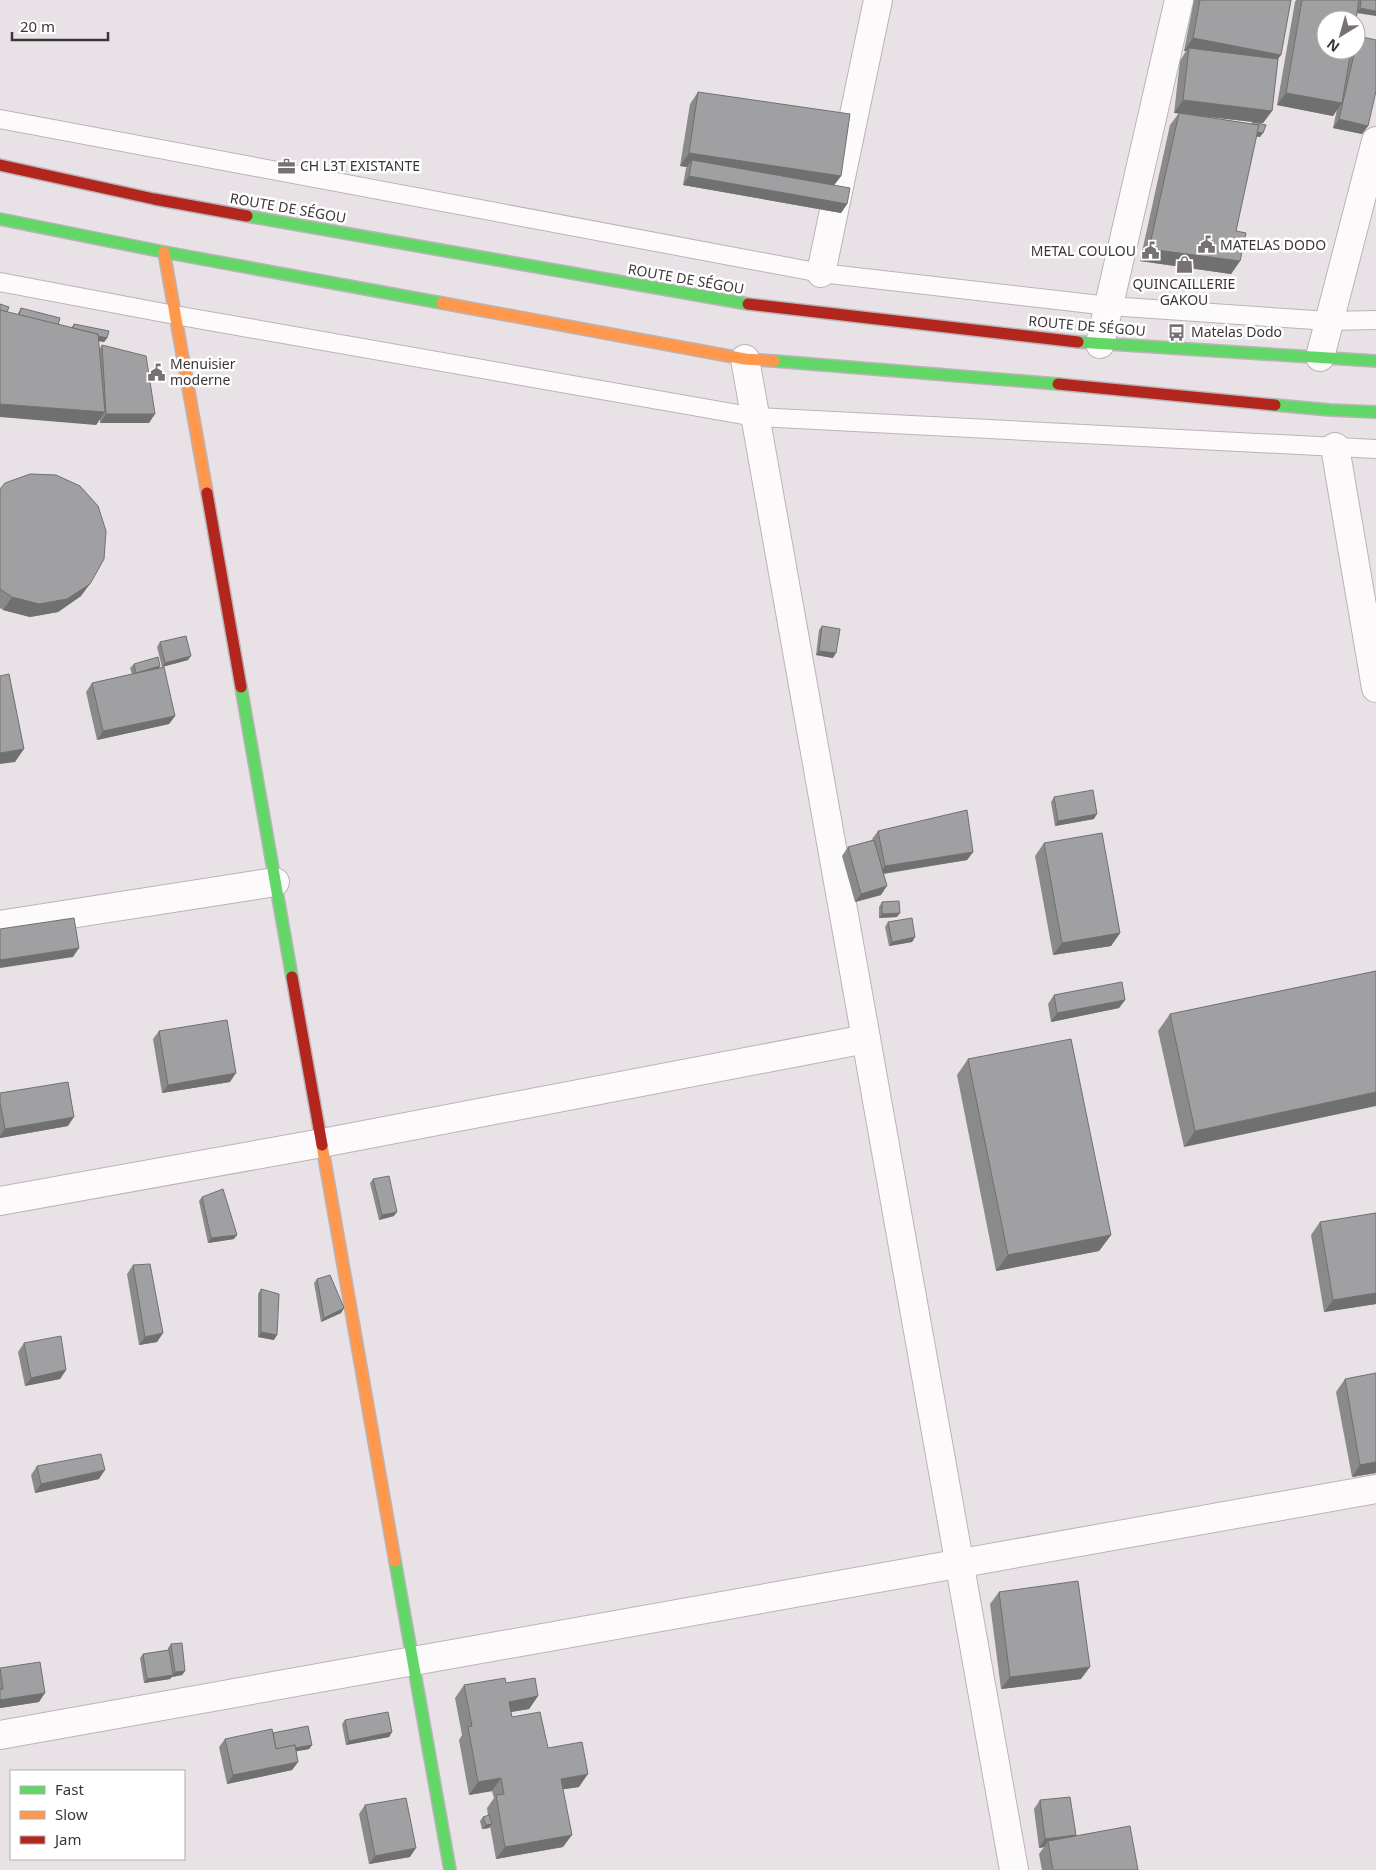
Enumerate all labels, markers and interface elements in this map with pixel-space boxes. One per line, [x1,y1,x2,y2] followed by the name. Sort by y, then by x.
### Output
[12,10,109,42] scale bar
[1316,10,1366,60] north arrow
[20,16,55,36] text: 20 m
[1323,35,1343,57] text: N
[276,156,296,176] office icon: CH L3T EXISTANTE
[300,156,420,175] place label: CH L3T EXISTANTE
[229,188,348,227] street label: ROUTE DE SÉGOU
[1196,235,1216,255] public building icon: MATELAS DODO
[1220,235,1326,254] place label: MATELAS DODO
[1031,241,1136,260] place label: METAL COULOU
[1140,241,1160,261] public building icon: METAL COULOU
[1174,254,1194,274] shop icon: QUINCAILLERIE GAKOU
[627,259,746,298] street label: ROUTE DE SÉGOU
[1133,274,1235,309] place label: QUINCAILLERIE GAKOU
[1028,311,1146,340] street label: ROUTE DE SÉGOU
[1167,322,1187,342] bus stop icon: Matelas Dodo
[1191,322,1282,341] place label: Matelas Dodo
[170,354,236,389] place label: Menuisier moderne
[146,362,166,382] public building icon: Menuisier moderne
[10,1770,185,1860] legend
[55,1779,84,1799] text: Fast
[55,1804,88,1824] text: Slow
[53,1829,82,1849] text: Jam

